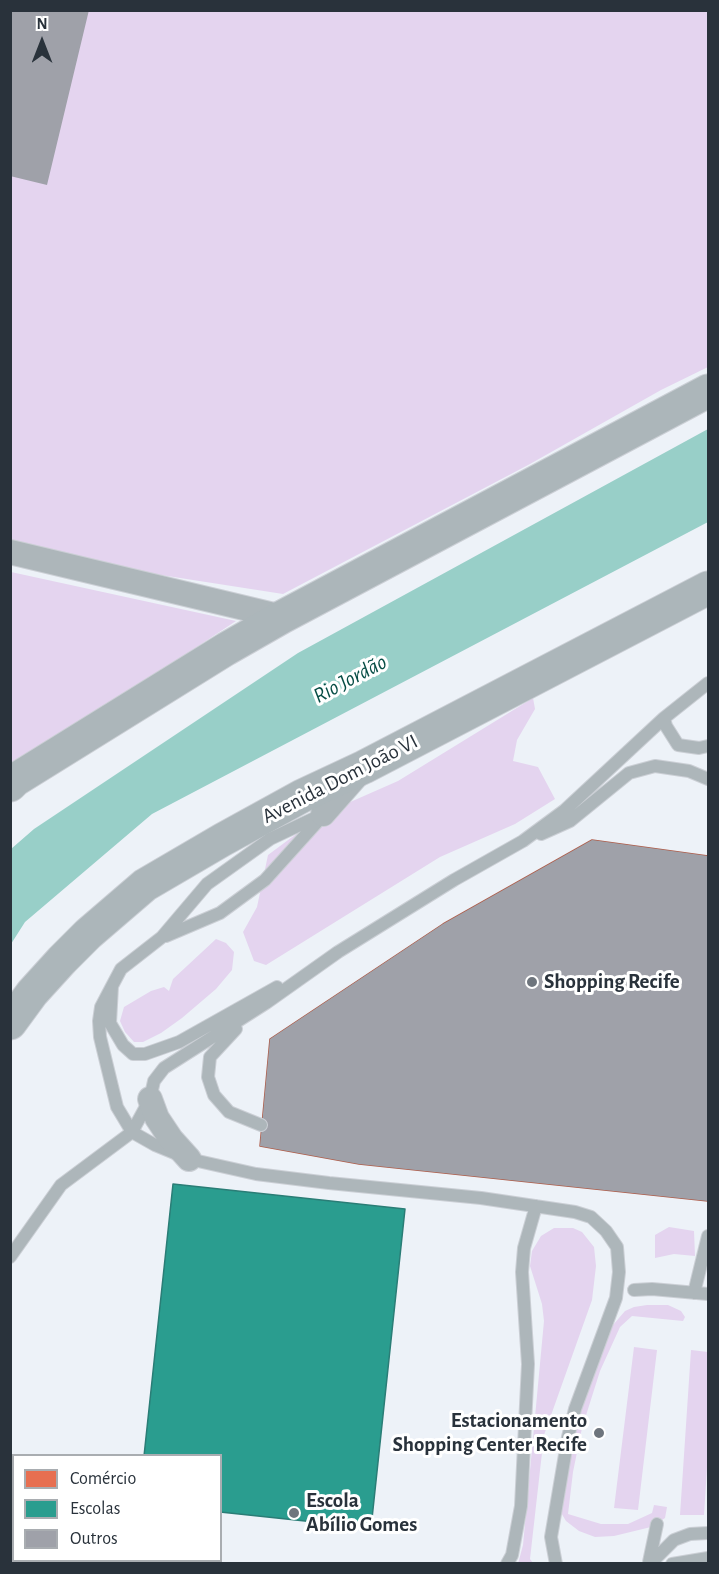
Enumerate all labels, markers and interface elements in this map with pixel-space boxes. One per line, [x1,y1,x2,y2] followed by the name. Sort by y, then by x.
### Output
[12,12,72,72] north arrow
[36,16,48,32] text: N
[309,649,391,709] water label: Rio Jordão
[258,729,422,829] street label: Avenida Dom João VI
[544,969,680,995] place label: Shopping Recife
[525,975,539,989] marker: Shopping Recife
[392,1408,587,1458] place label: Estacionamento Shopping Center Recife
[592,1426,606,1440] marker: Estacionamento Shopping Center Recife
[12,1454,222,1562] legend
[70,1470,136,1488] text: Comércio
[306,1488,417,1538] place label: Escola Abílio Gomes
[70,1500,121,1518] text: Escolas
[287,1506,301,1520] marker: Escola Abílio Gomes
[70,1530,118,1548] text: Outros

